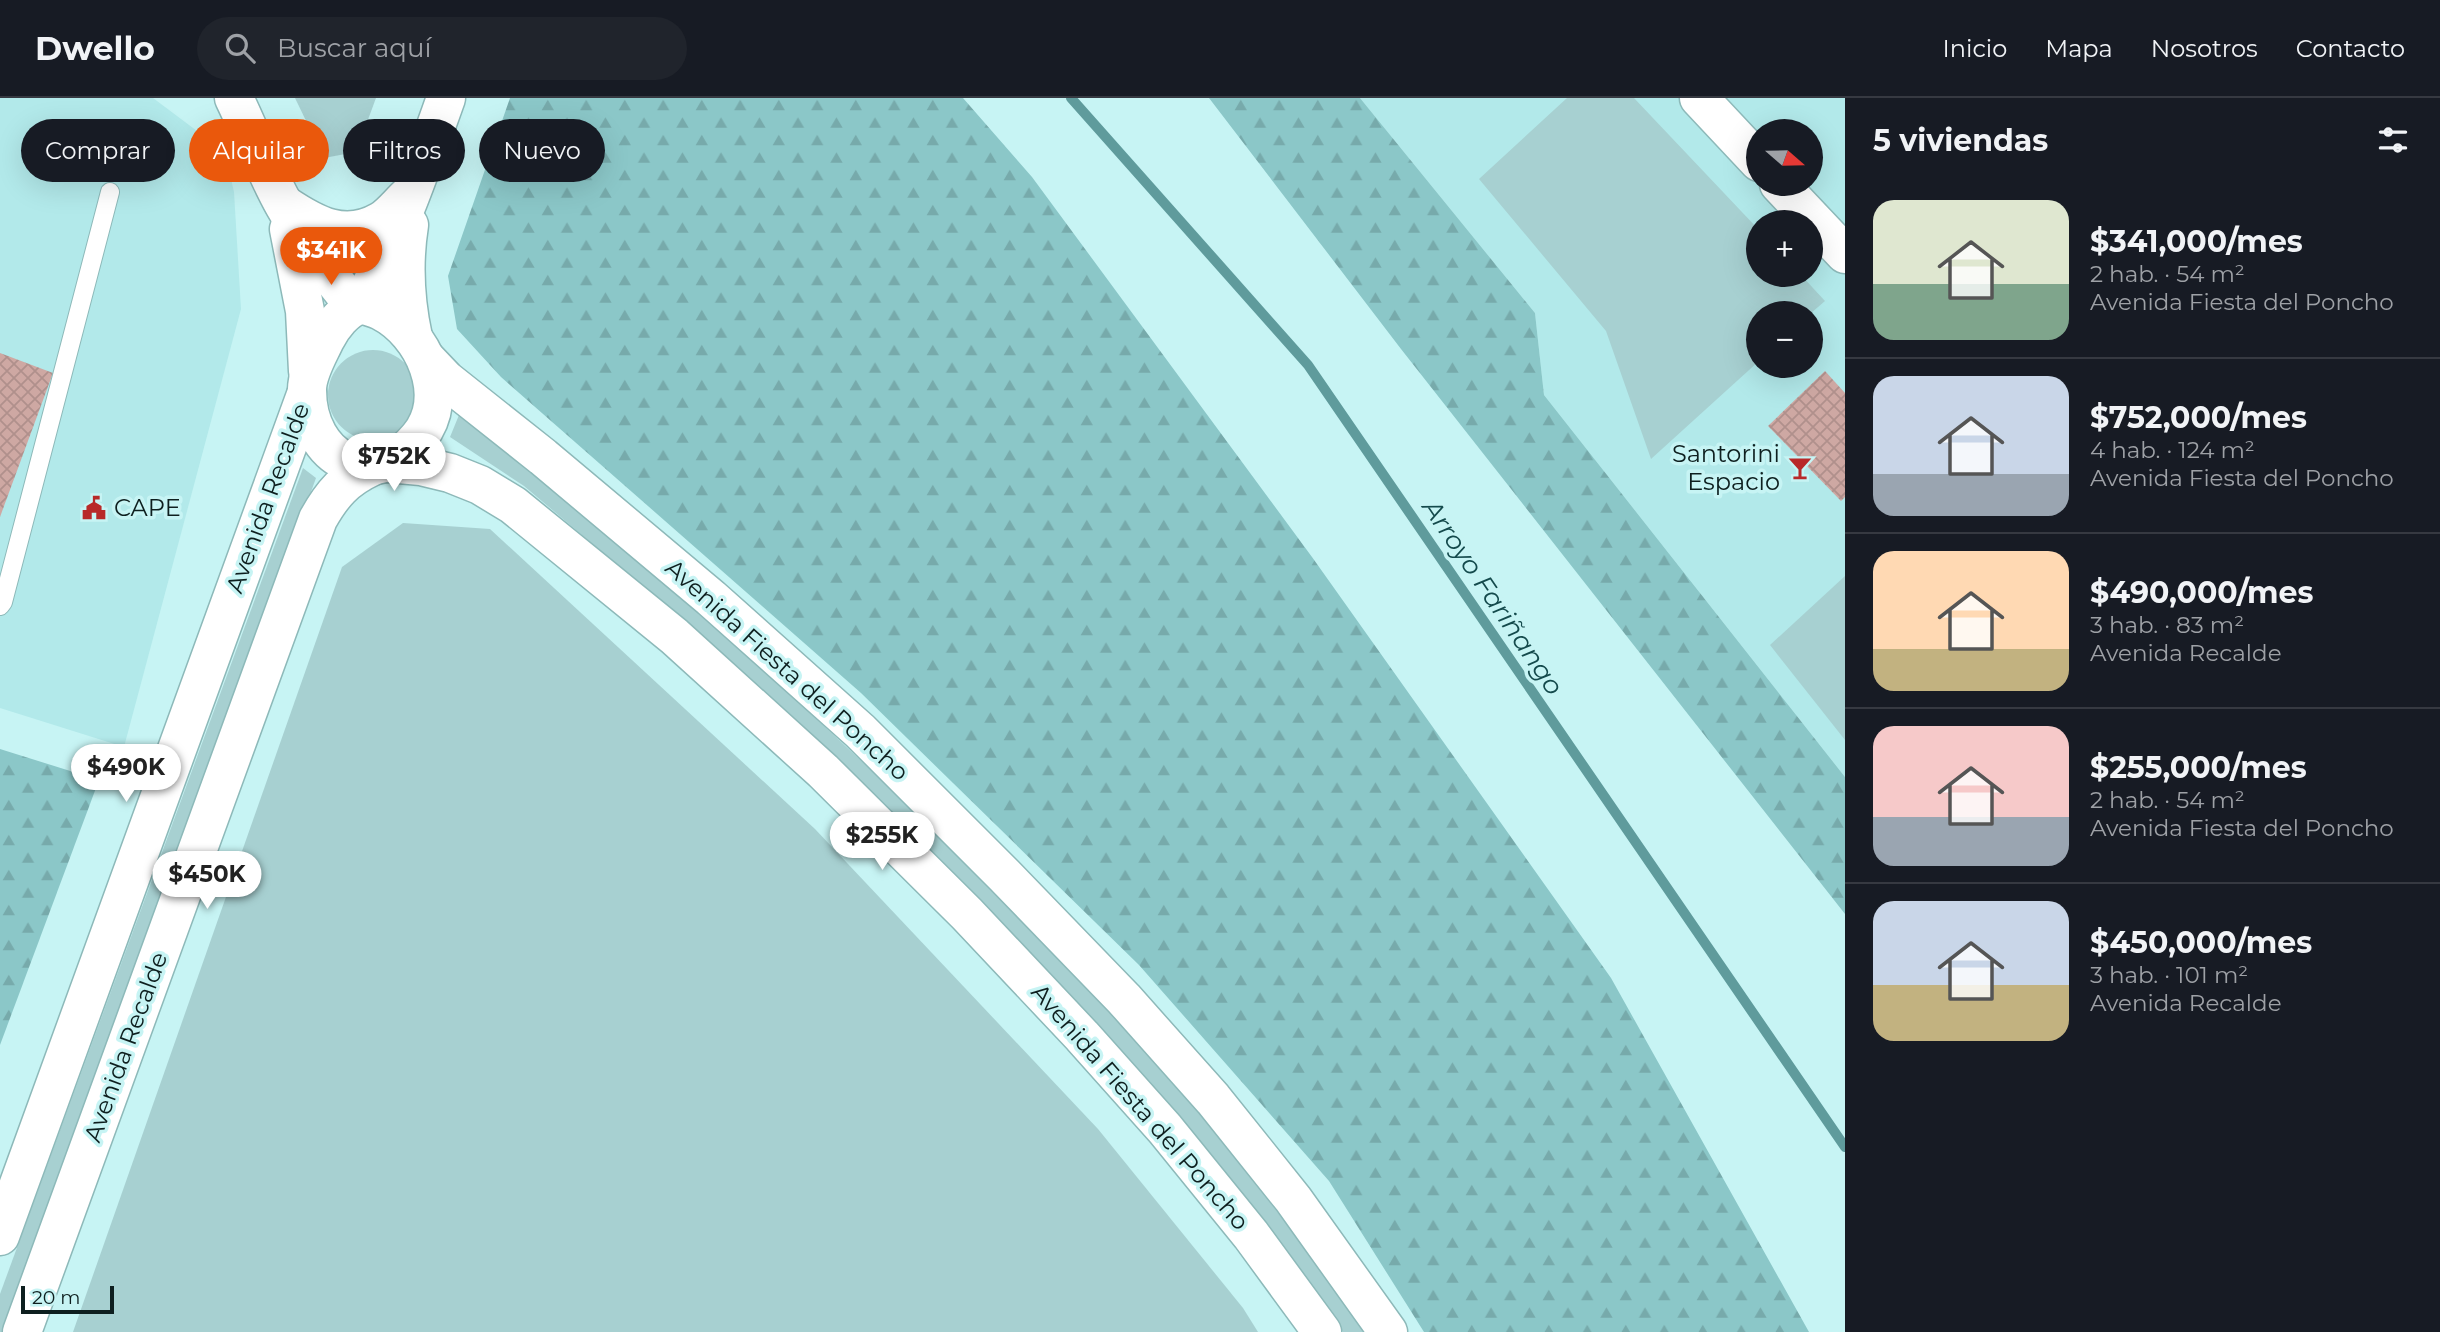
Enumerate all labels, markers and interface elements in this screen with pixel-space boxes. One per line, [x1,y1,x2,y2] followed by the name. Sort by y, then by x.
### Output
[197,17,687,80] search box
[35,28,155,68] text: Dwello
[221,29,259,67] icon: search
[277,32,431,64] text: Buscar aquí
[1942,34,2007,63] text: Inicio
[2045,34,2113,63] text: Mapa
[2151,34,2258,63] text: Nosotros
[2296,34,2405,63] text: Contacto
[21,119,175,182] chip: Comprar
[189,119,329,182] chip: Alquilar
[343,119,465,182] chip: Filtros
[479,119,605,182] chip: Nuevo
[1746,119,1824,196] north arrow
[1746,119,1823,378] map controls
[2374,121,2412,159] icon: filters
[1873,122,2048,159] text: 5 viviendas
[1746,210,1823,287] button: +
[2090,223,2303,260] text: $341,000/mes
[282,228,380,287] pin: $341K
[1929,228,2013,312] icon: home
[296,236,366,264] text: $341K
[2090,260,2245,288] text: 2 hab. · 54 m²
[2090,288,2394,316] text: Avenida Fiesta del Poncho
[1746,301,1823,378] button: −
[220,399,315,597] street label: Avenida Recalde
[2090,399,2307,436] text: $752,000/mes
[1929,404,2013,488] icon: home
[345,434,443,493] pin: $752K
[2090,436,2255,464] text: 4 hab. · 124 m²
[1672,439,1780,496] place label: Santorini Espacio
[358,442,430,470] text: $752K
[1786,454,1814,482] bar icon: Santorini Espacio
[2090,464,2394,492] text: Avenida Fiesta del Poncho
[1414,491,1570,701] water label: Arroyo Fariñango
[114,493,181,522] place label: CAPE
[80,494,108,522] public building icon: CAPE
[660,553,915,786] street label: Avenida Fiesta del Poncho
[2090,574,2313,611] text: $490,000/mes
[1929,579,2013,663] icon: home
[2090,611,2244,639] text: 3 hab. · 83 m²
[2090,639,2282,667] text: Avenida Recalde
[77,744,175,804] pin: $490K
[2090,749,2307,786] text: $255,000/mes
[87,753,165,781] text: $490K
[1929,754,2013,838] icon: home
[2090,786,2245,814] text: 2 hab. · 54 m²
[833,812,931,872] pin: $255K
[2090,814,2394,842] text: Avenida Fiesta del Poncho
[846,821,918,849] text: $255K
[158,852,256,911] pin: $450K
[168,860,246,888] text: $450K
[2090,924,2312,961] text: $450,000/mes
[1929,929,2013,1013] icon: home
[78,948,173,1146] street label: Avenida Recalde
[2090,961,2248,989] text: 3 hab. · 101 m²
[1025,978,1255,1236] street label: Avenida Fiesta del Poncho
[2090,989,2282,1017] text: Avenida Recalde
[21,1283,114,1315] scale bar
[32,1286,80,1309] text: 20 m

